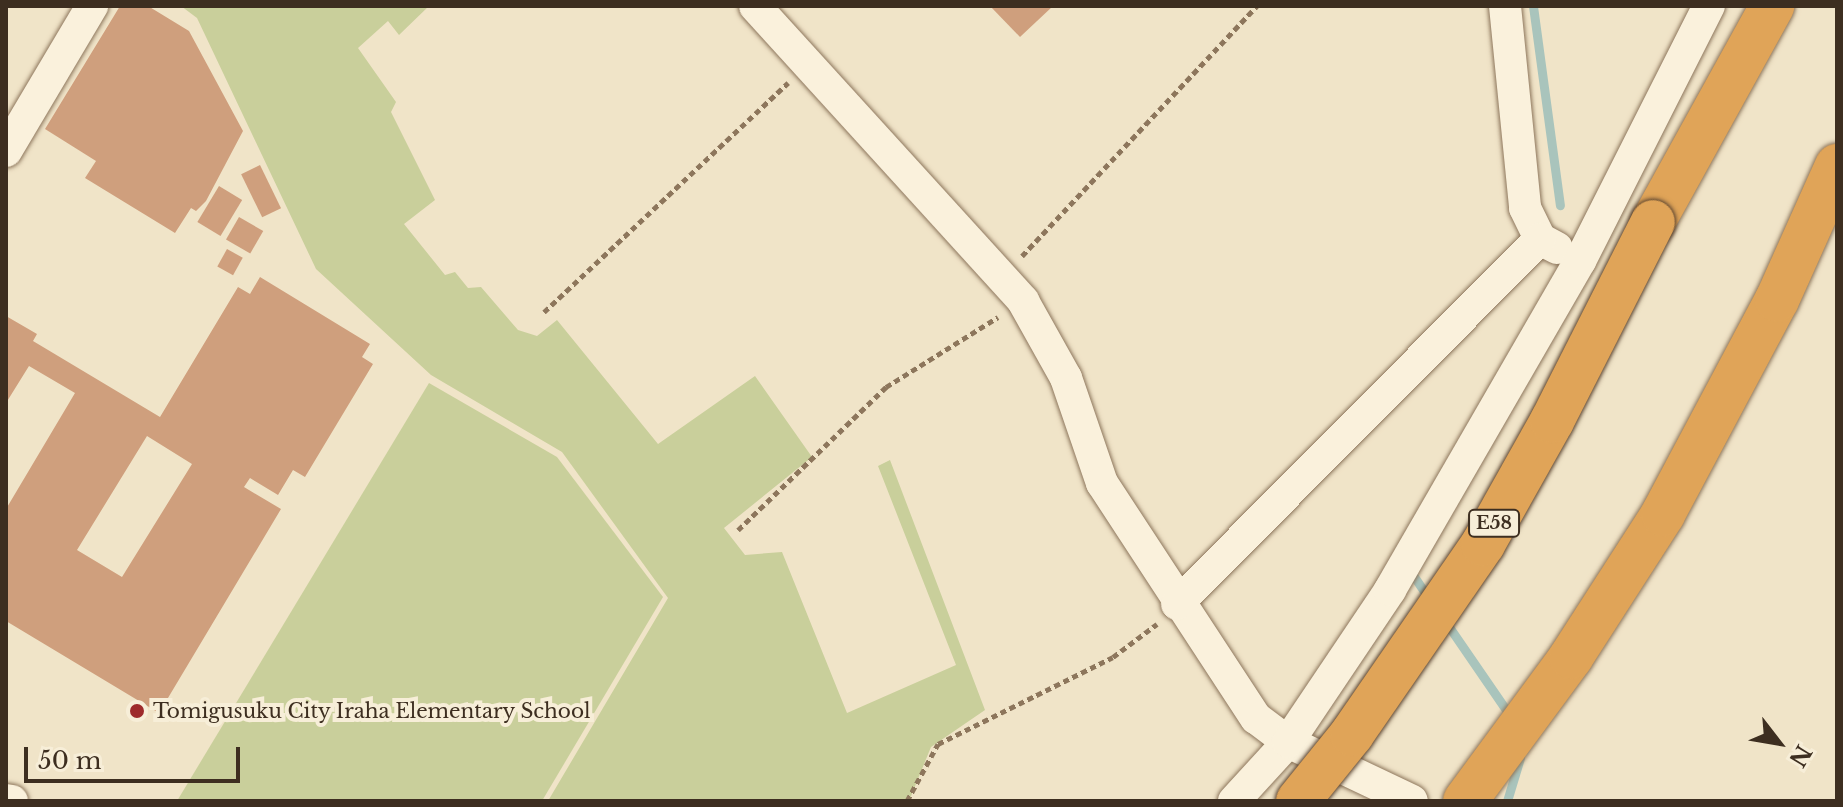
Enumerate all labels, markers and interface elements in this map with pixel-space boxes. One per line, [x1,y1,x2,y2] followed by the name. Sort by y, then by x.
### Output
[1468,509,1520,537] road number: E58
[153,699,592,723] place label: Tomigusuku City Iraha Elementary School
[128,702,146,720] marker: Tomigusuku City Iraha Elementary School
[1739,703,1819,783] north arrow
[28,731,244,781] scale bar
[1783,740,1817,771] text: N
[38,746,101,775] text: 50 m

